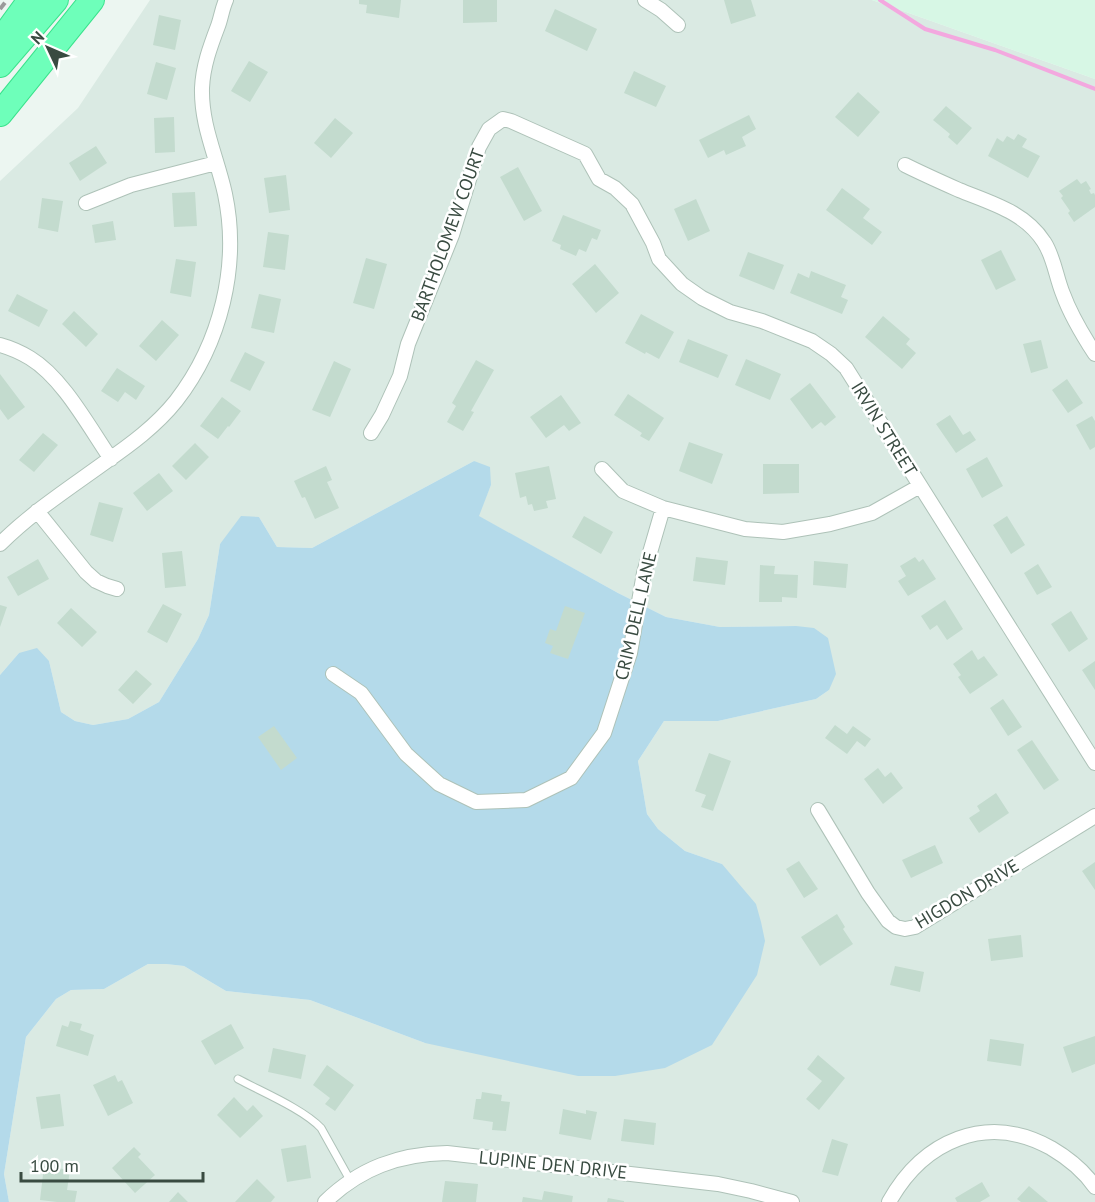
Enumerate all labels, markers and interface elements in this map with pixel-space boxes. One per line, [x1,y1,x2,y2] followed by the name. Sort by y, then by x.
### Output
[18,18,78,78] north arrow
[26,27,48,48] text: N
[406,145,489,324] street label: BARTHOLOMEW COURT
[846,377,923,480] street label: IRVIN STREET
[610,549,661,682] street label: CRIM DELL LANE
[911,854,1023,934] street label: HIGDON DRIVE
[21,1145,202,1183] scale bar
[478,1145,628,1184] street label: LUPINE DEN DRIVE
[30,1154,79,1177] text: 100 m

